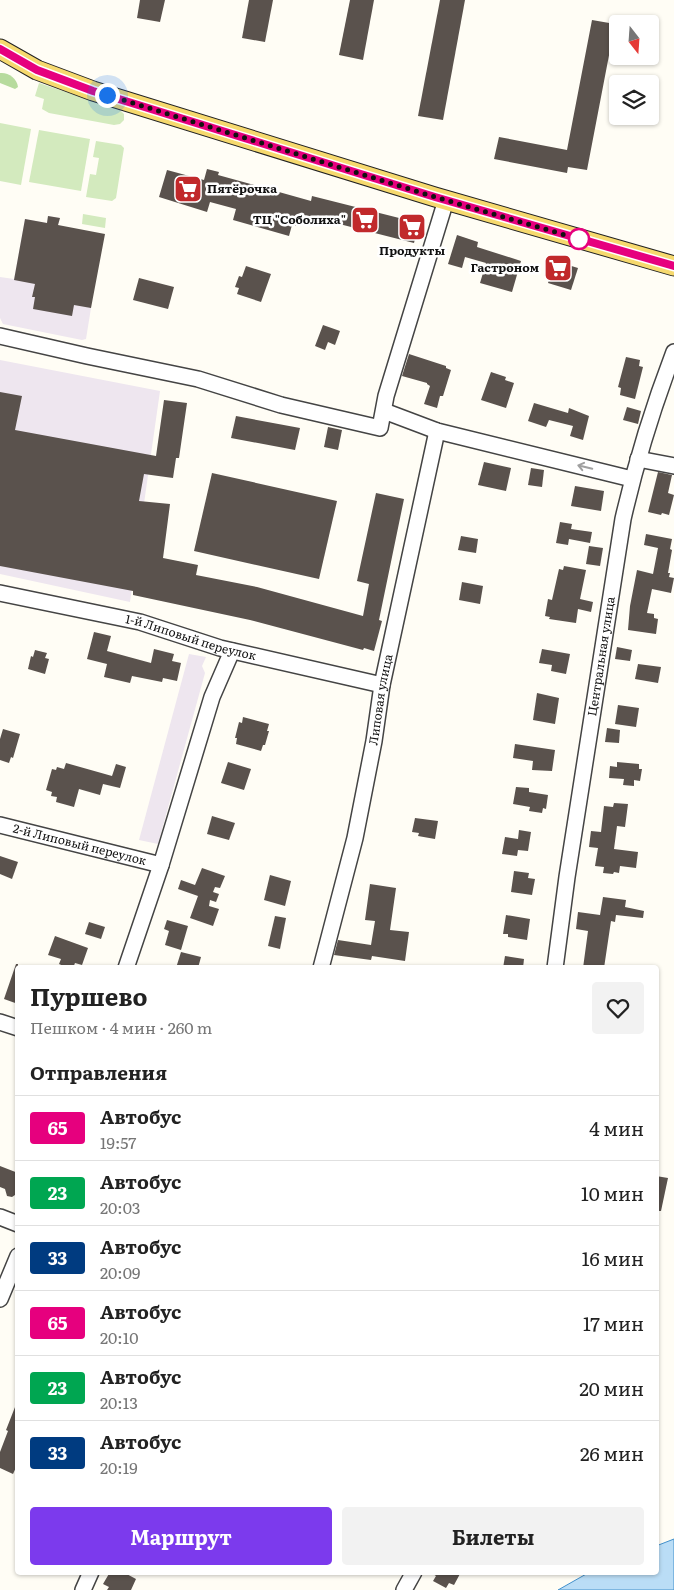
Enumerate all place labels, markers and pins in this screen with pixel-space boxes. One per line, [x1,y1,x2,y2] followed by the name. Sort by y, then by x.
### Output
[173,174,203,204] supermarket icon: Пятёрочка
[207,179,277,197] place label: Пятёрочка
[350,205,380,235] supermarket icon: ТЦ "Соболиха"
[253,210,346,228] place label: ТЦ "Соболиха"
[397,212,427,242] supermarket icon: Продукты
[568,228,590,250] unlabelled marker
[379,241,445,259] place label: Продукты
[543,253,573,283] supermarket icon: Гастроном
[471,258,539,276] place label: Гастроном

